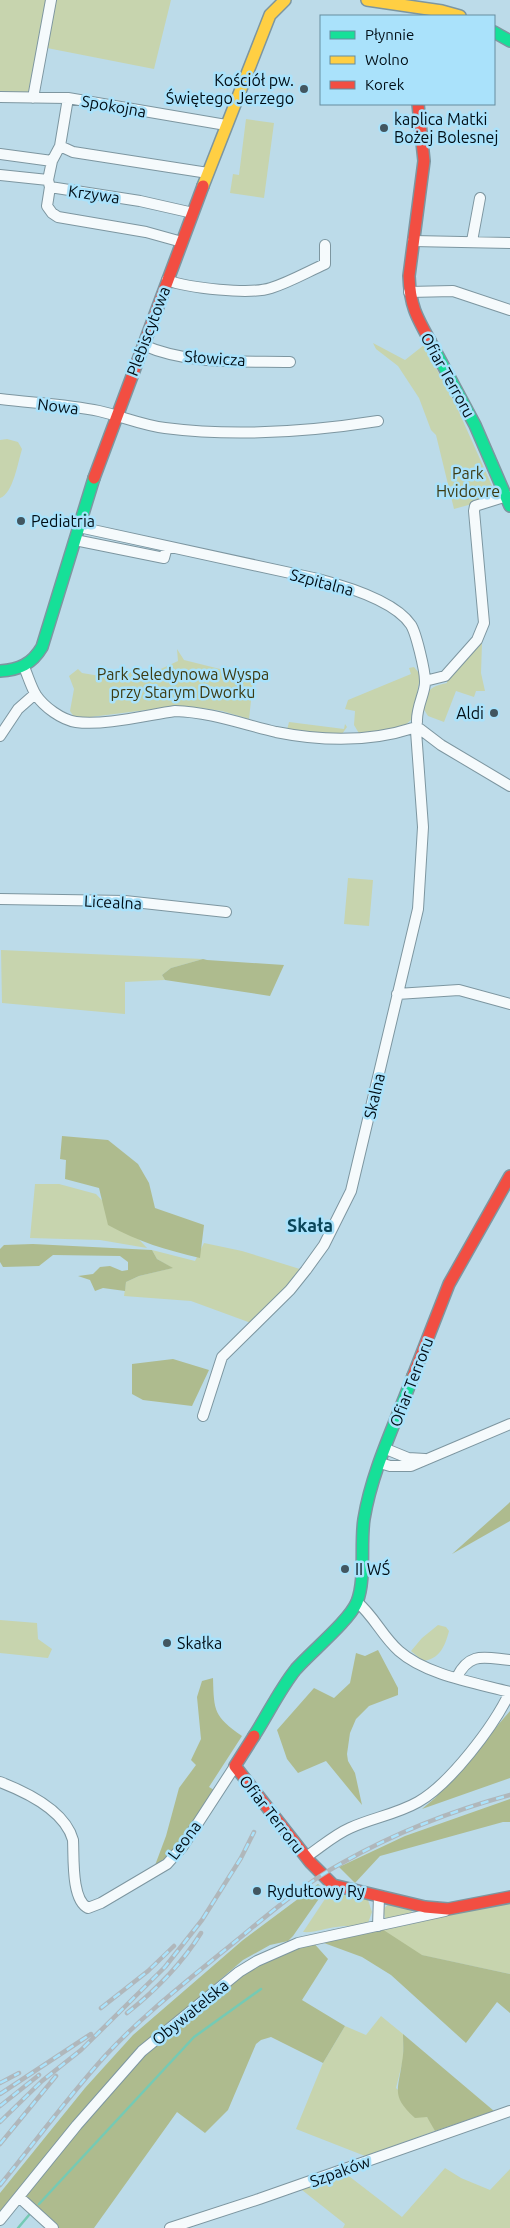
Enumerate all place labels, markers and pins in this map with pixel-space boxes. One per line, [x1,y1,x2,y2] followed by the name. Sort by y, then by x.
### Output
[166,71,294,107] place label: Kościół pw. Świętego Jerzego
[298,83,310,95] marker: Kościół pw. Świętego Jerzego
[394,110,498,146] place label: kaplica Matki Bożej Bolesnej
[378,122,390,134] marker: kaplica Matki Bożej Bolesnej
[31,512,95,530] place label: Pediatria
[15,515,27,527] marker: Pediatria
[456,704,484,722] place label: Aldi
[488,707,500,719] marker: Aldi
[355,1559,390,1578] place label: II WŚ
[339,1563,351,1575] marker: II WŚ
[177,1634,222,1652] place label: Skałka
[161,1637,173,1649] marker: Skałka
[267,1882,365,1900] place label: Rydułtowy Ry
[251,1885,263,1897] marker: Rydułtowy Ry

